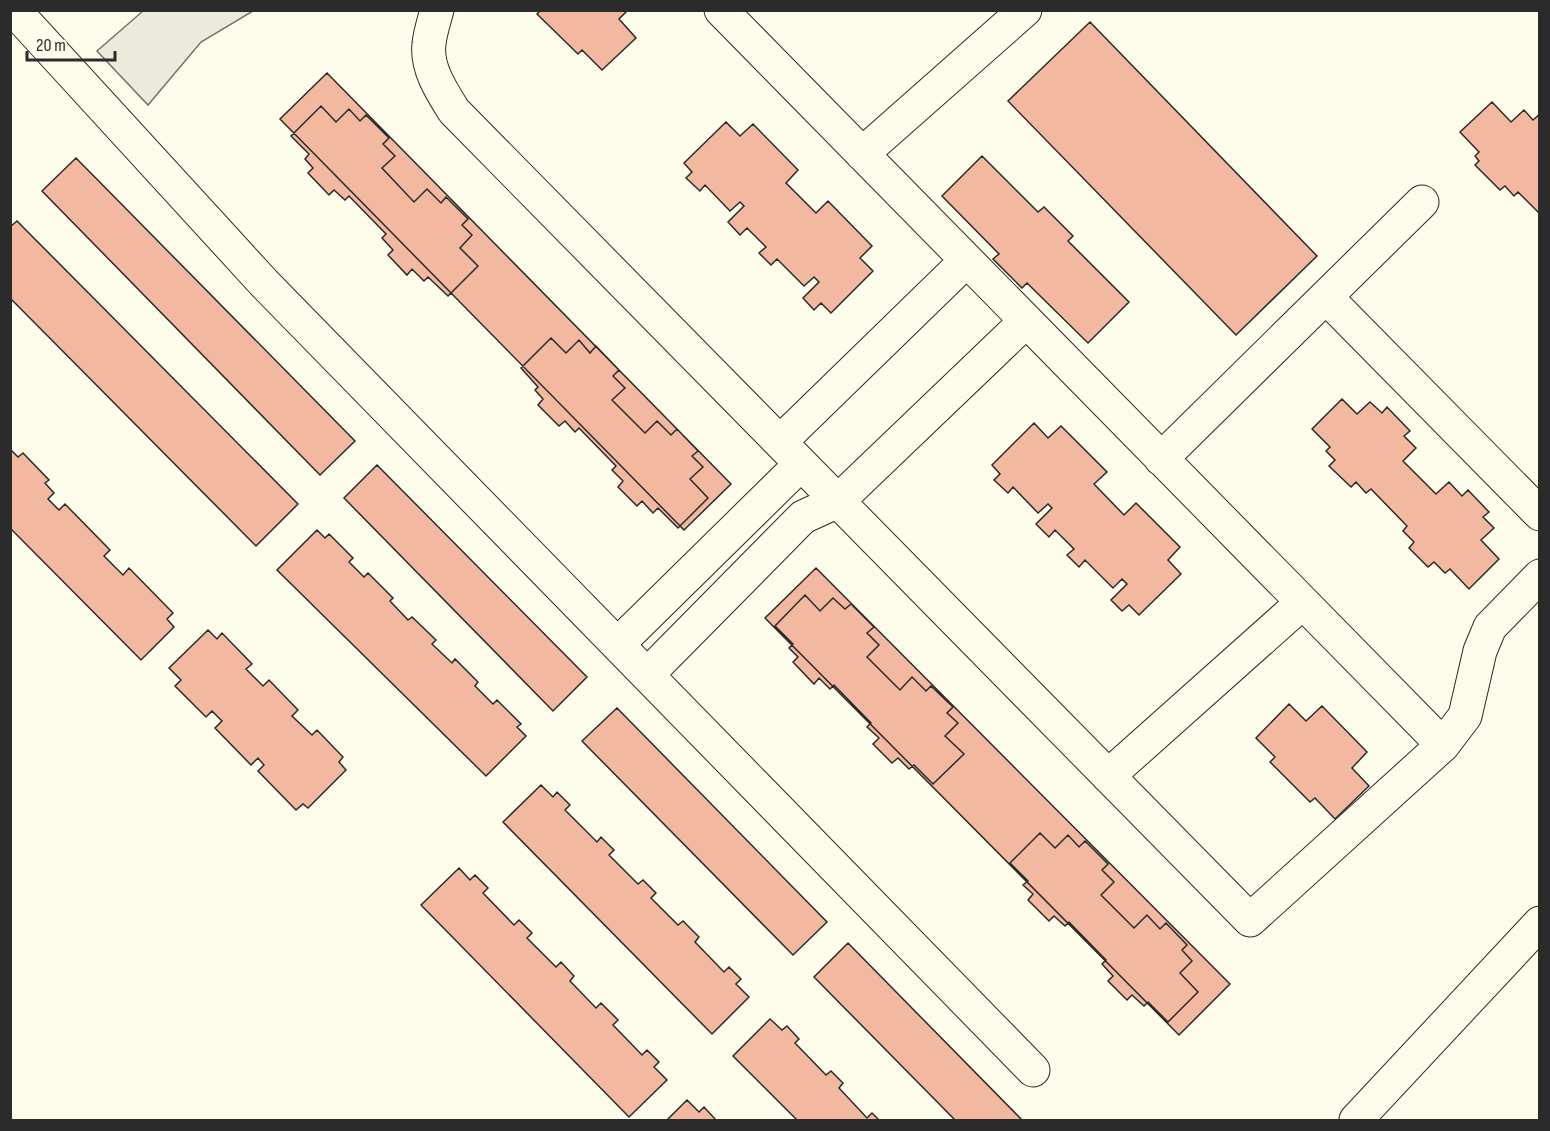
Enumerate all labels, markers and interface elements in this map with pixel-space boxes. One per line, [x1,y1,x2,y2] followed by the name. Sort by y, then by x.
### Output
[27,24,116,62] scale bar
[36,35,66,56] text: 20 m

